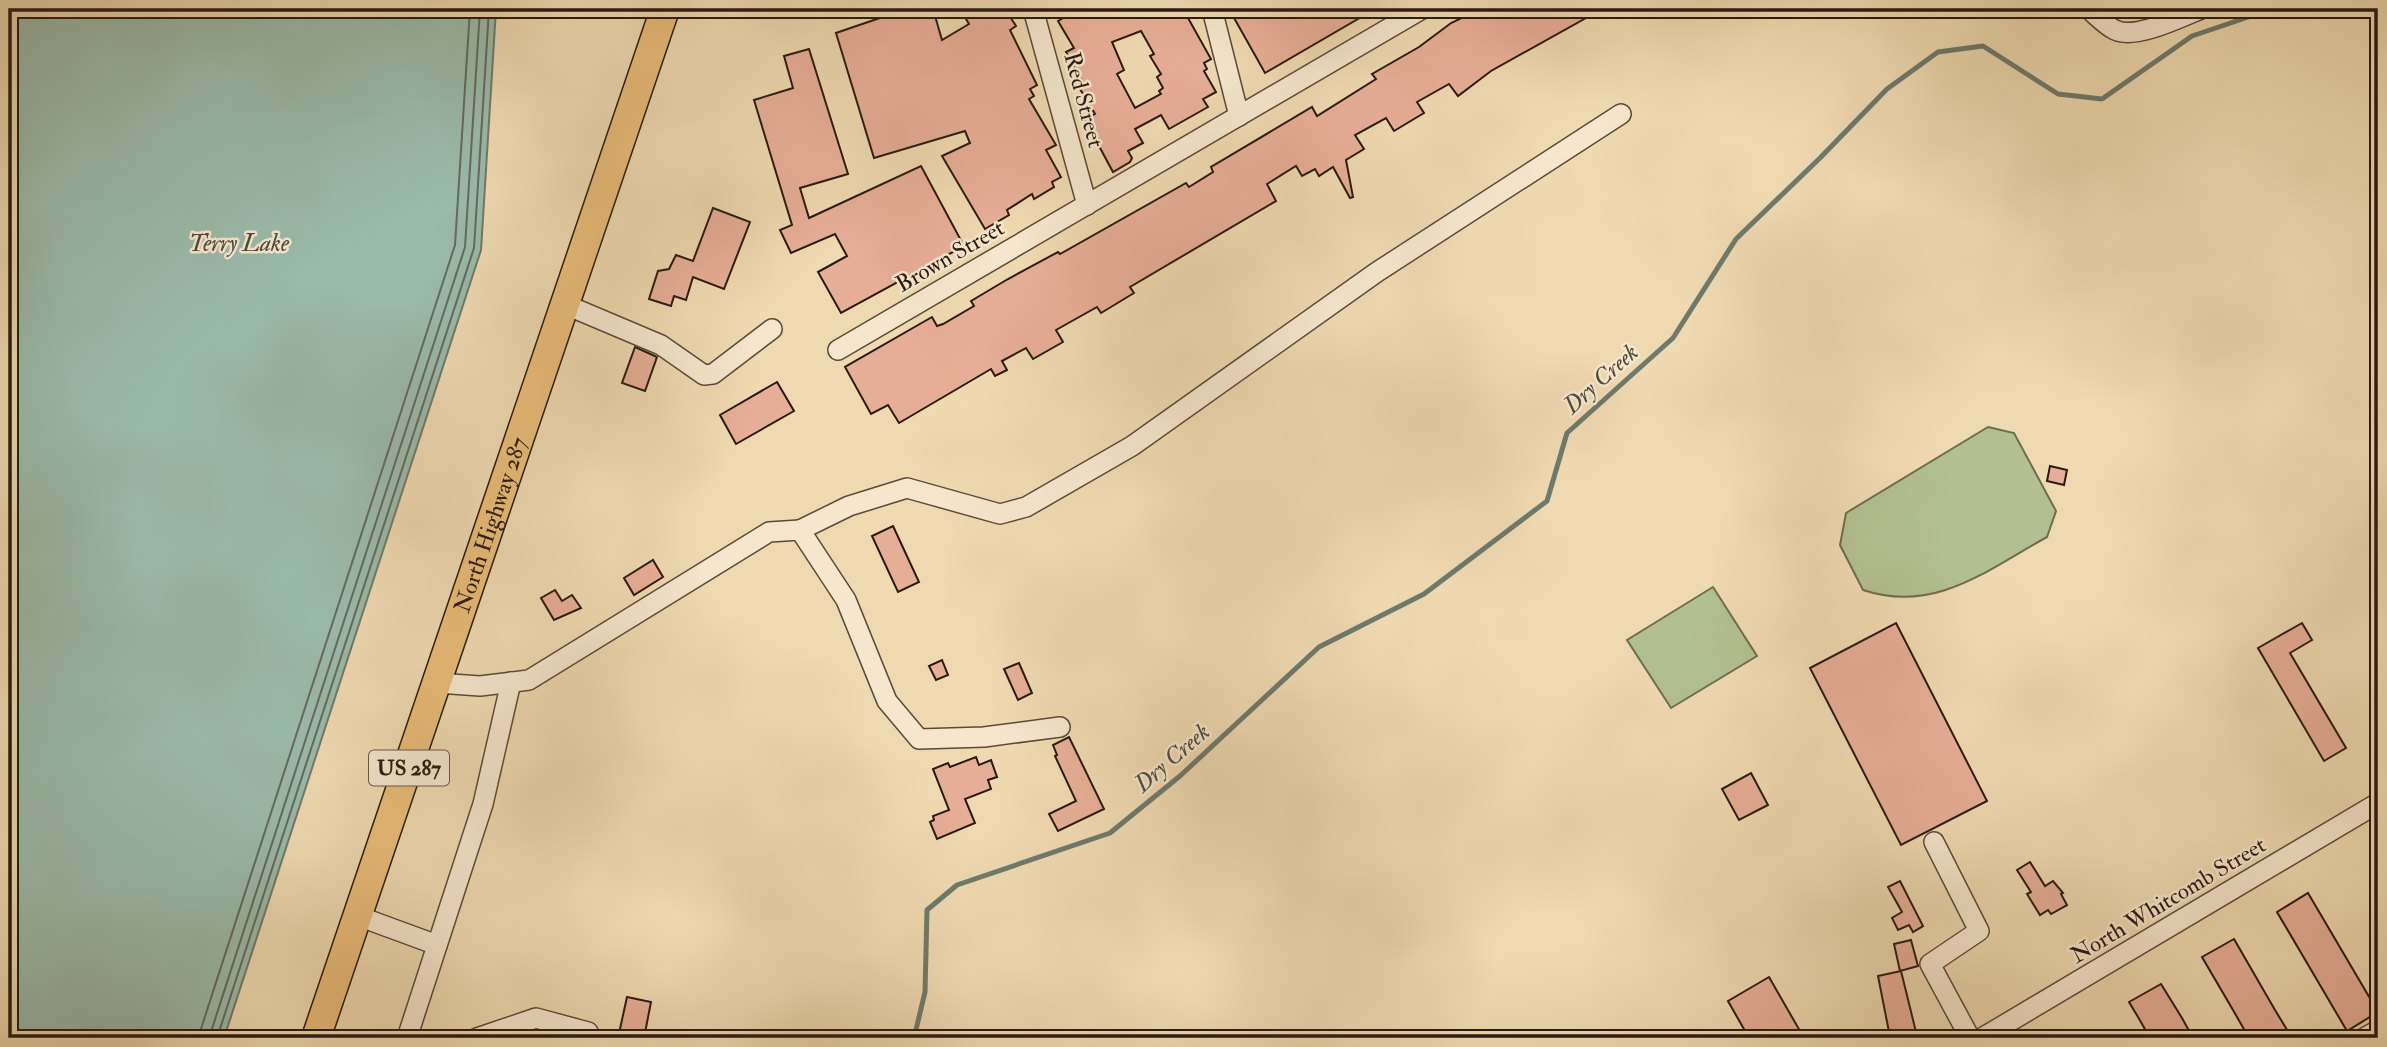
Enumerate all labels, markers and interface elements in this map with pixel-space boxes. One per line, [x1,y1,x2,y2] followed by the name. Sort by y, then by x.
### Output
[1057,49,1111,151] street label: Red Street
[890,213,1010,299] street label: Brown Street
[189,228,290,259] water label: Terry Lake
[1556,337,1645,422] water label: Dry Creek
[447,433,533,616] street label: North Highway 287
[1127,717,1216,800] water label: Dry Creek
[369,750,449,786] road number: US 287
[2065,830,2271,970] street label: North Whitcomb Street

